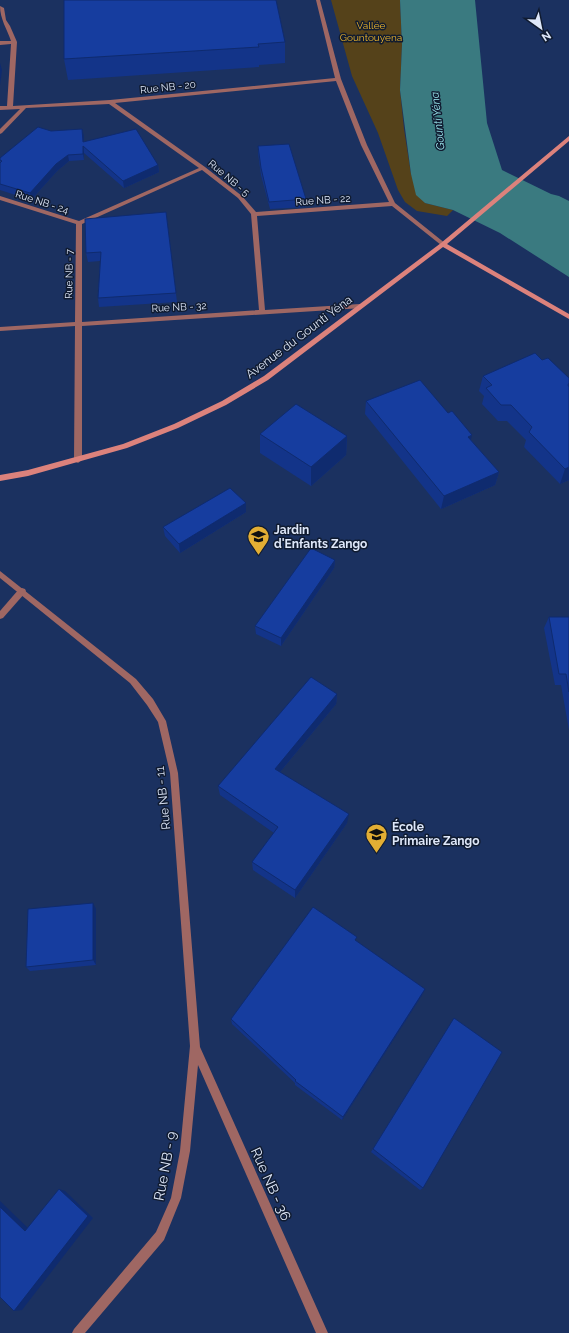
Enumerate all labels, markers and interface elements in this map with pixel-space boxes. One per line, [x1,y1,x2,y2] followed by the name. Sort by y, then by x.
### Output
[521,8,561,48] north arrow
[340,20,402,43] park label: Vallée Gountouyena
[539,28,553,44] text: N
[140,79,196,95] street label: Rue NB - 20
[428,91,448,151] water label: Gounti Yéna
[206,158,252,199] street label: Rue NB - 5
[14,188,70,216] street label: Rue NB - 24
[295,193,351,207] street label: Rue NB - 22
[63,248,75,299] street label: Rue NB - 7
[243,293,355,381] street label: Avenue du Gounti Yéna
[151,300,207,314] street label: Rue NB - 32
[274,523,367,551] place label: Jardin d'Enfants Zango
[246,524,272,557] school or university icon: Jardin d'Enfants Zango
[153,766,173,830] street label: Rue NB - 11
[392,819,479,848] place label: École Primaire Zango
[363,821,389,854] school or university icon: École Primaire Zango
[150,1130,180,1202] street label: Rue NB - 9
[248,1145,294,1223] street label: Rue NB - 36

